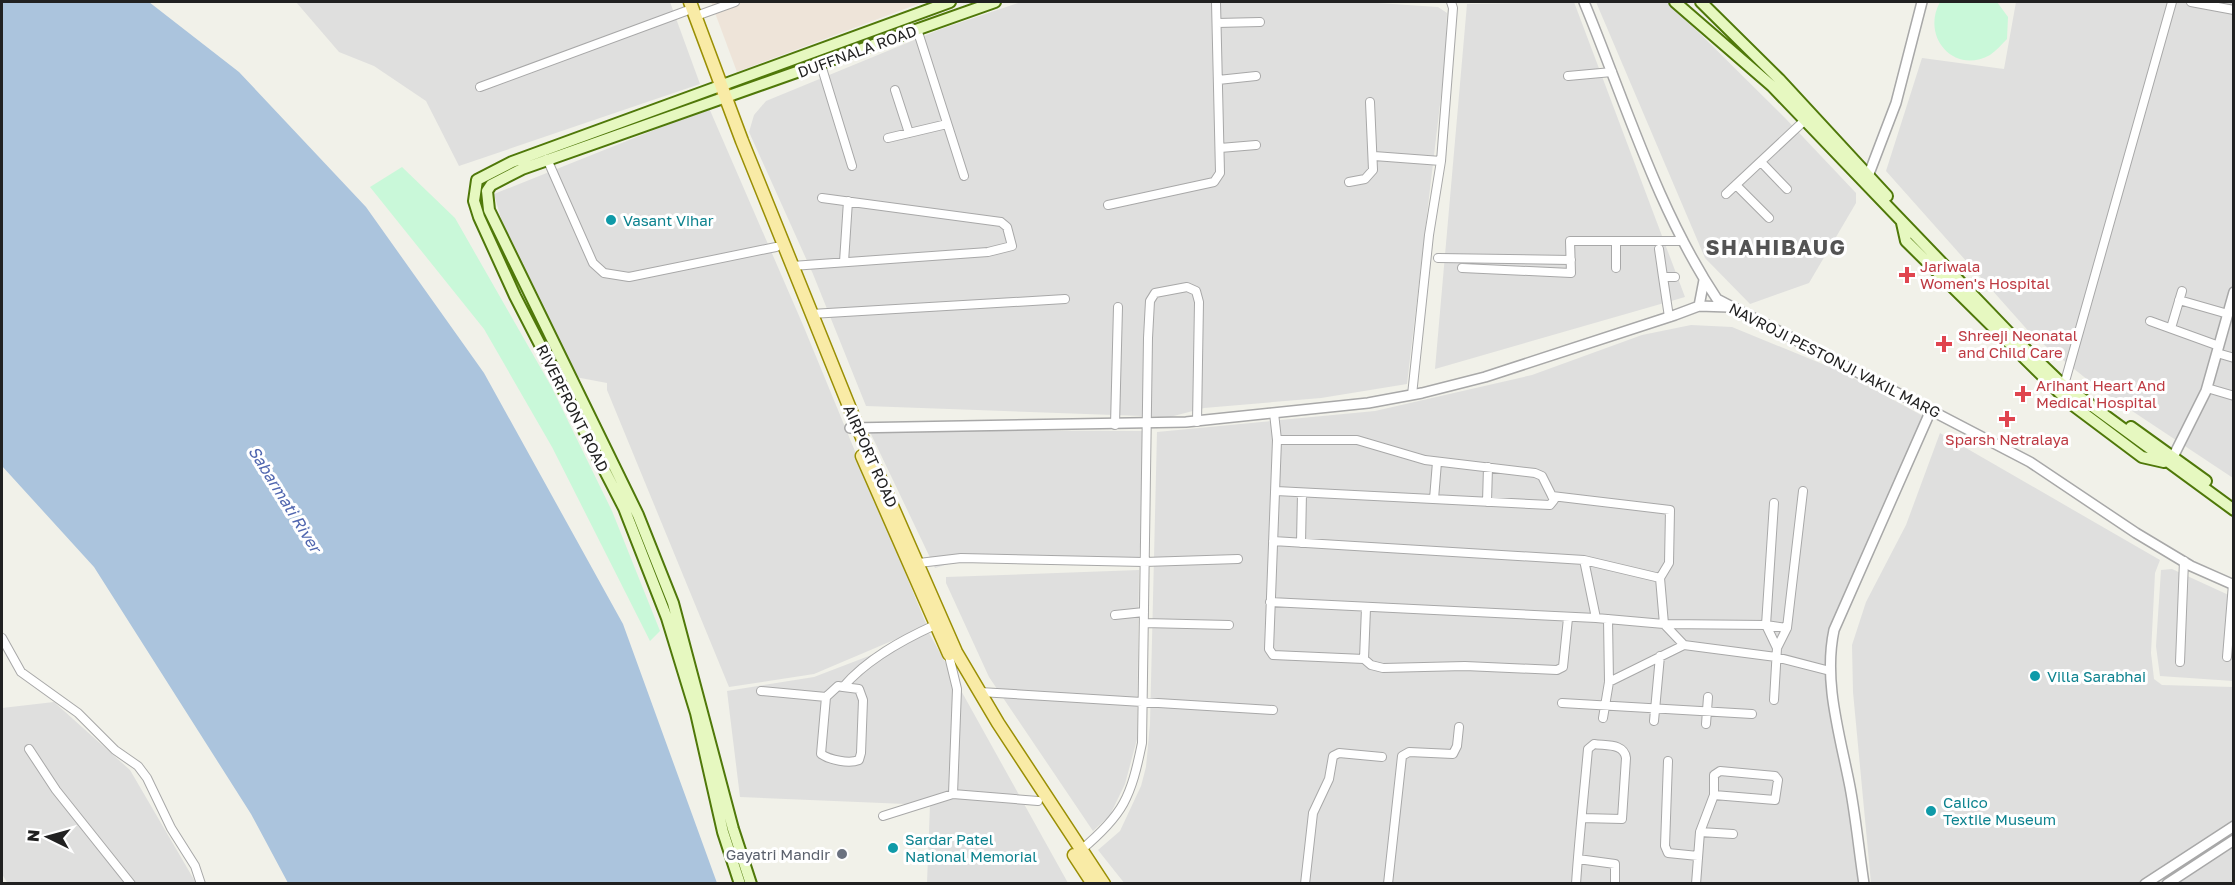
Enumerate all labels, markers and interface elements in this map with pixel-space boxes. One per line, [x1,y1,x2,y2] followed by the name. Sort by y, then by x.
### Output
[795,21,919,81] street label: DUFFNALA ROAD
[623,211,714,229] place label: Vasant Vihar
[604,213,618,227] marker: Vasant Vihar
[1705,234,1847,260] district label: SHAHIBAUG
[1920,257,2050,292] place label: Jariwala Women's Hospital
[1898,266,1916,284] marker: Jariwala Women's Hospital
[1726,299,1944,421] street label: NAVROJI PESTONJI VAKIL MARG
[1958,326,2078,361] place label: Shreeji Neonatal and Child Care
[1935,335,1953,353] marker: Shreeji Neonatal and Child Care
[533,341,613,475] street label: RIVERFRONT ROAD
[2036,376,2165,411] place label: Arihant Heart And Medical Hospital
[2014,385,2032,403] marker: Arihant Heart And Medical Hospital
[840,402,902,510] street label: AIRPORT ROAD
[1998,410,2016,428] marker: Sparsh Netralaya
[1945,430,2069,448] place label: Sparsh Netralaya
[244,442,327,558] water label: Sabarmati River
[2047,667,2146,685] place label: Villa Sarabhai
[2028,669,2042,683] marker: Villa Sarabhai
[1943,793,2056,828] place label: Calico Textile Museum
[1924,804,1938,818] marker: Calico Textile Museum
[18,807,78,867] north arrow
[23,829,44,843] text: N
[905,830,1037,865] place label: Sardar Patel National Memorial
[886,841,900,855] marker: Sardar Patel National Memorial
[726,845,830,863] place label: Gayatri Mandir
[835,847,849,861] marker: Gayatri Mandir

